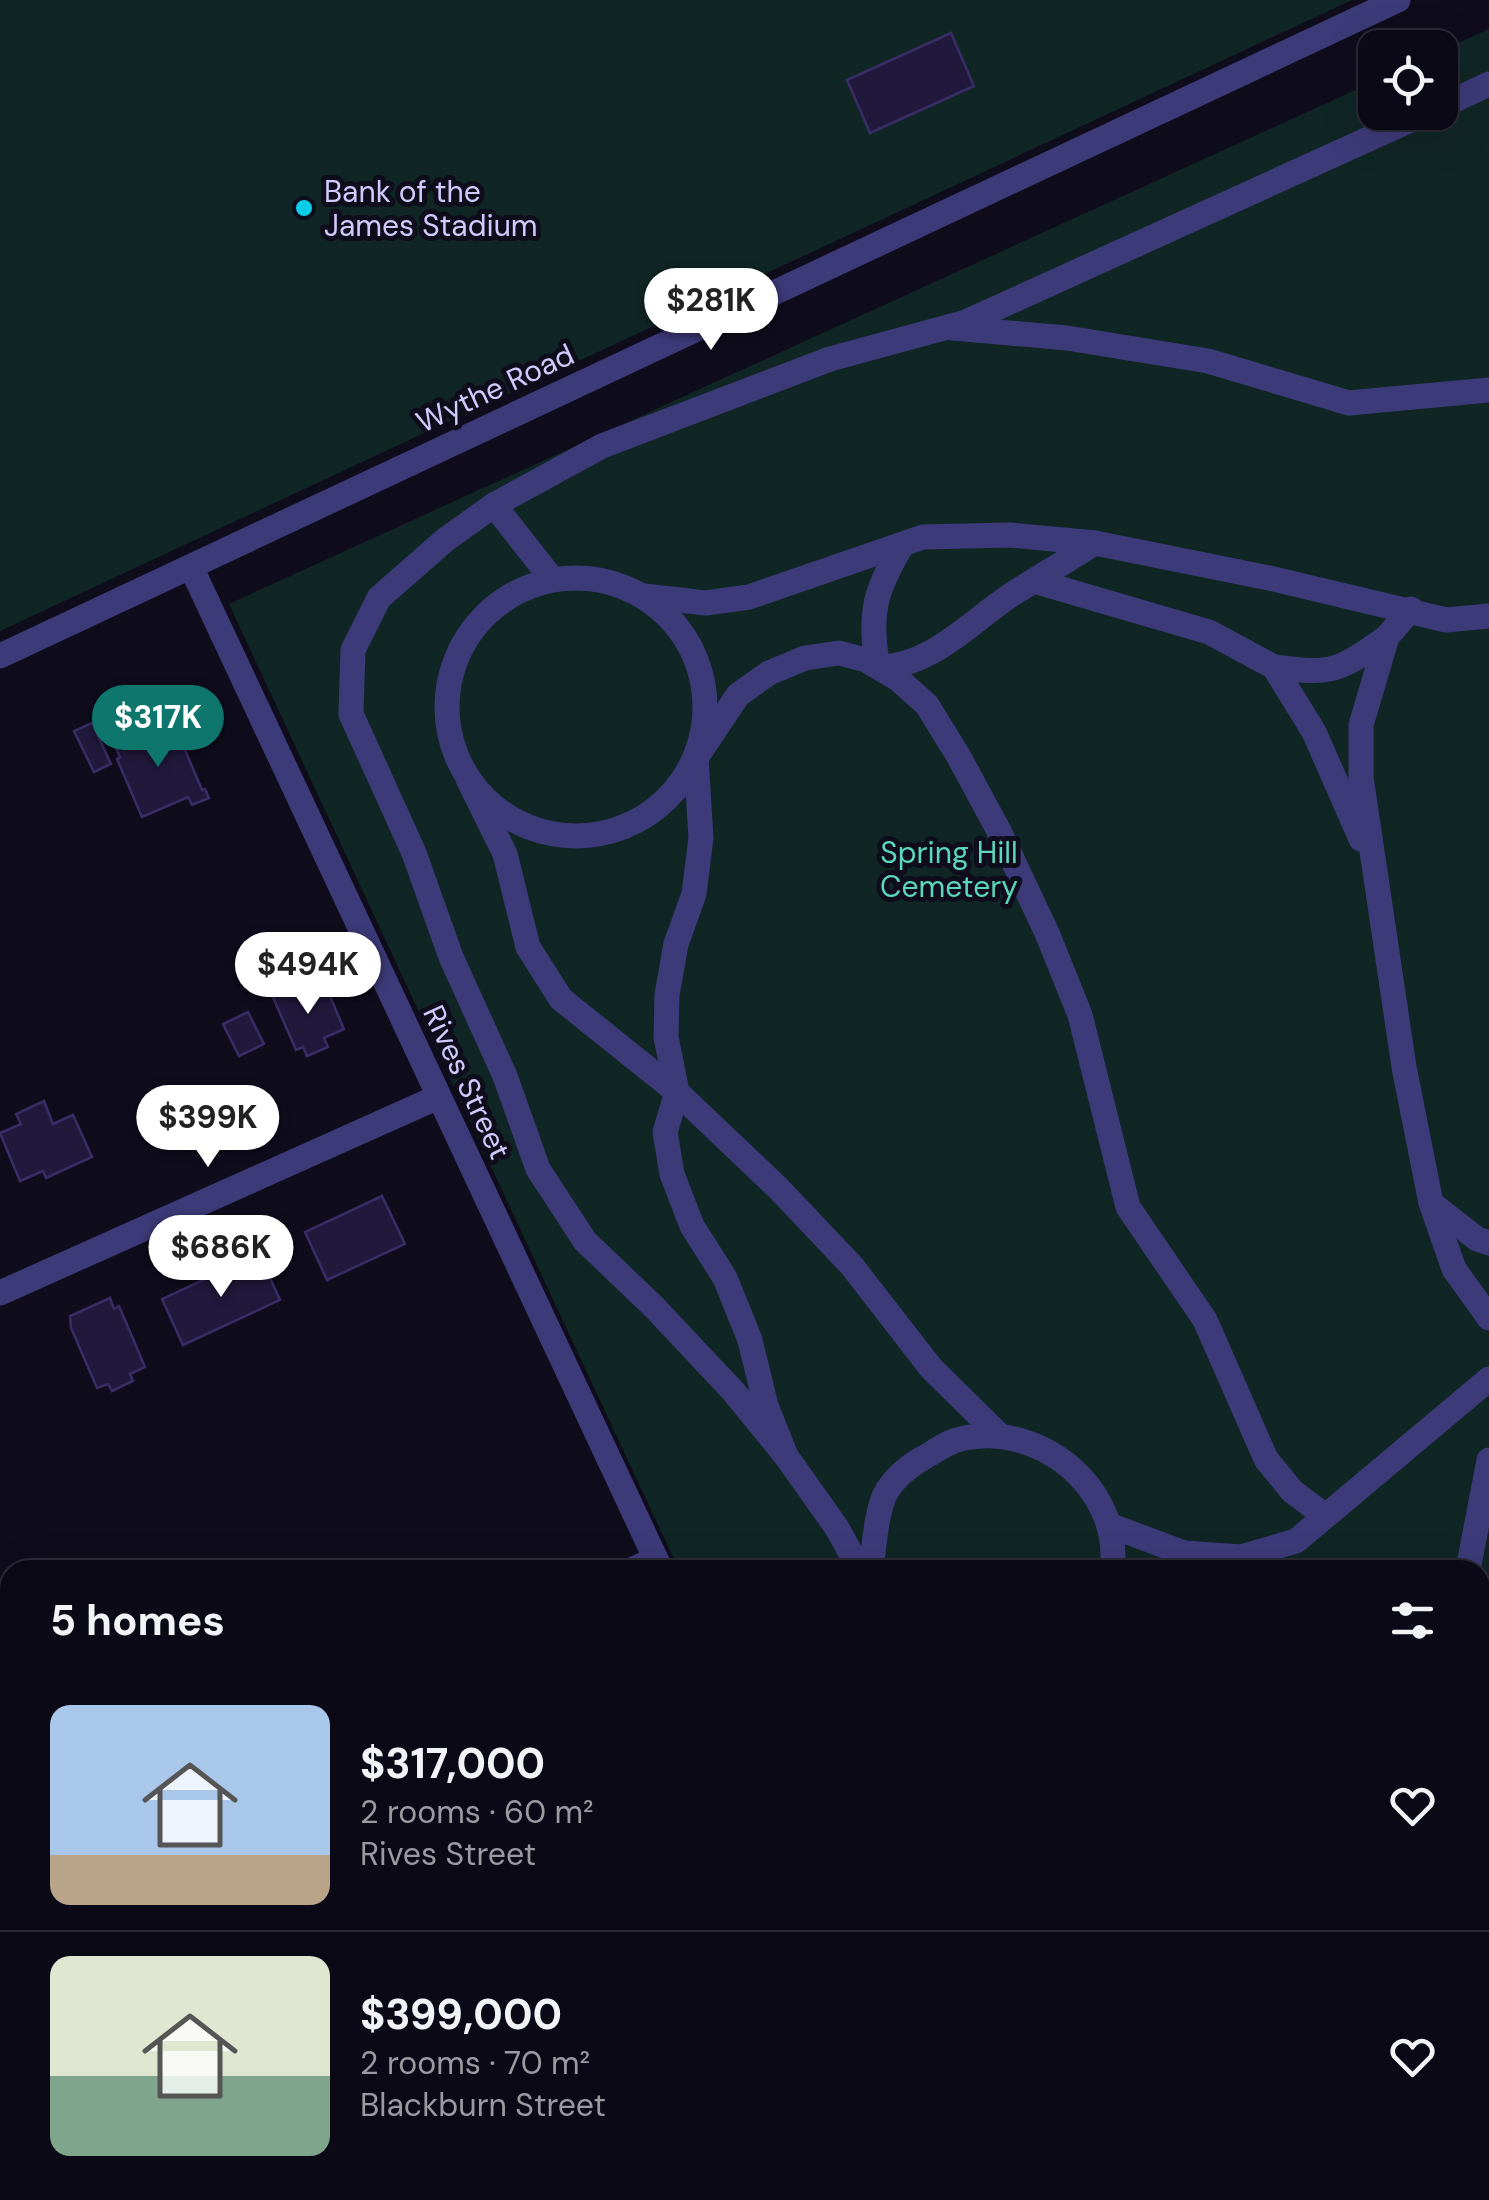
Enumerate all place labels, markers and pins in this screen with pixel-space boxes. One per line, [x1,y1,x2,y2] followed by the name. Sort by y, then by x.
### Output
[324,172,538,245] place label: Bank of the James Stadium
[293,197,315,219] marker: Bank of the James Stadium
[641,268,781,353] pin: $281K
[88,685,228,770] pin: $317K
[238,932,378,1017] pin: $494K
[138,1085,278,1170] pin: $399K
[151,1215,291,1300] pin: $686K

